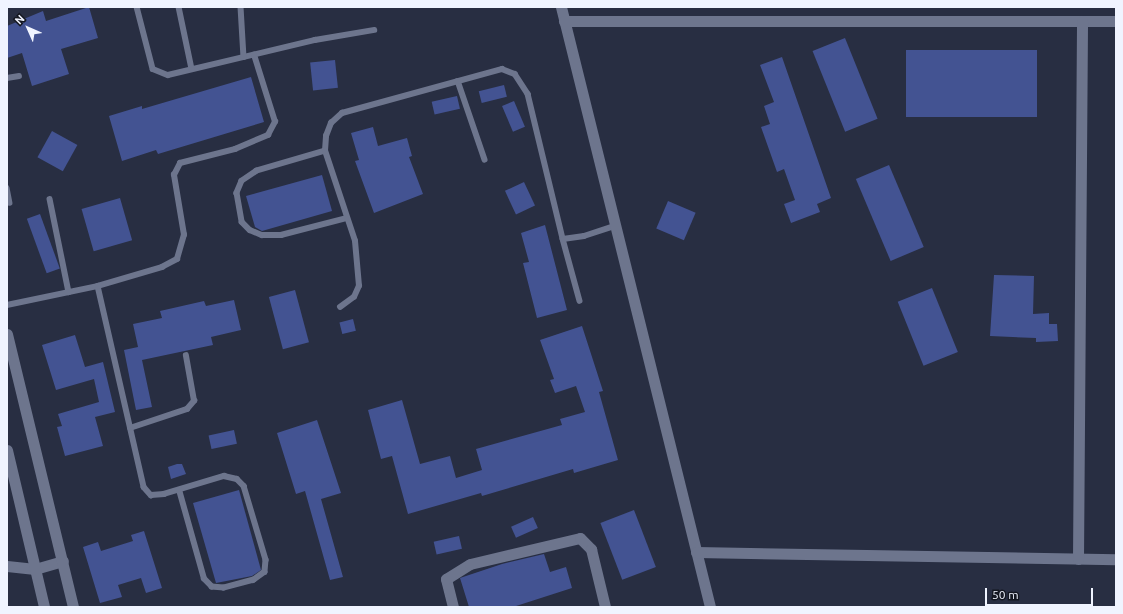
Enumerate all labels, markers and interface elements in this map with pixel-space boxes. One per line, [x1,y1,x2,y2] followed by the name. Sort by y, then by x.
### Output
[8,8,48,48] north arrow
[12,12,27,27] text: N
[987,580,1095,606] scale bar
[992,588,1019,601] text: 50 m

